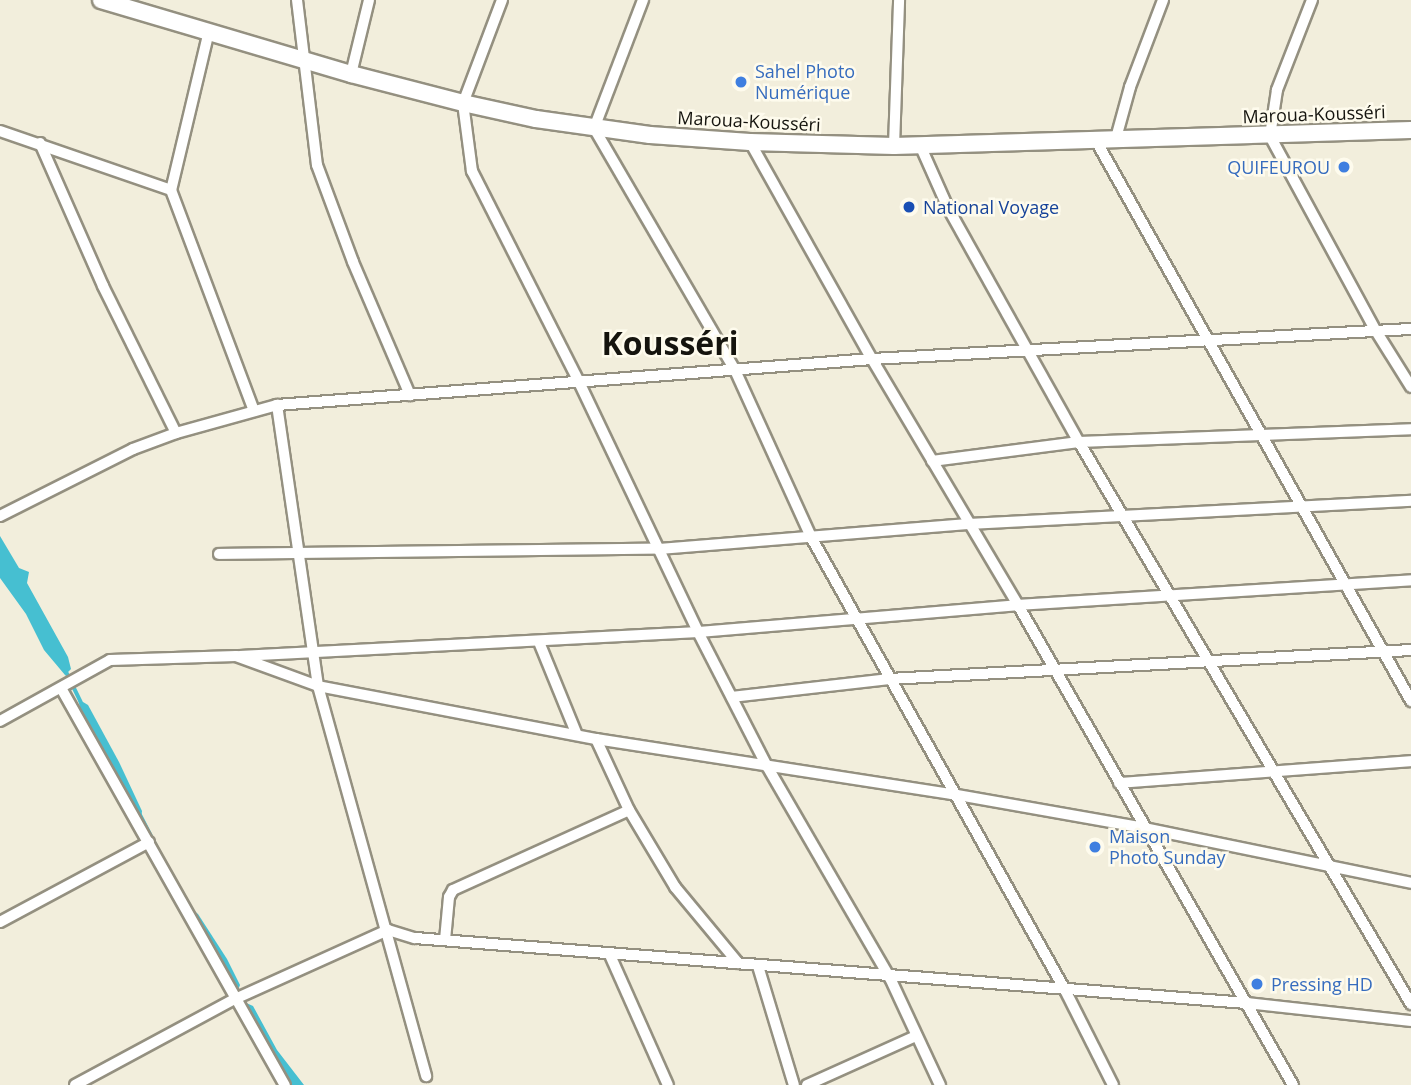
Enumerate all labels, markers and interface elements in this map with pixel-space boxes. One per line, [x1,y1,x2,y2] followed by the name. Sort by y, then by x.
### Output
[755,61,855,104] place label: Sahel Photo Numérique
[733,74,749,90] marker: Sahel Photo Numérique
[1242,101,1386,127] street label: Maroua-Kousséri
[677,106,821,136] street label: Maroua-Kousséri
[1227,156,1330,178] place label: QUIFEUROU
[1336,159,1352,175] marker: QUIFEUROU
[923,196,1059,218] place label: National Voyage
[901,199,917,215] marker: National Voyage
[601,324,739,362] district label: Kousséri
[1109,826,1226,868] place label: Maison Photo Sunday
[1087,839,1103,855] marker: Maison Photo Sunday
[1271,973,1373,995] place label: Pressing HD
[1249,976,1265,992] marker: Pressing HD

